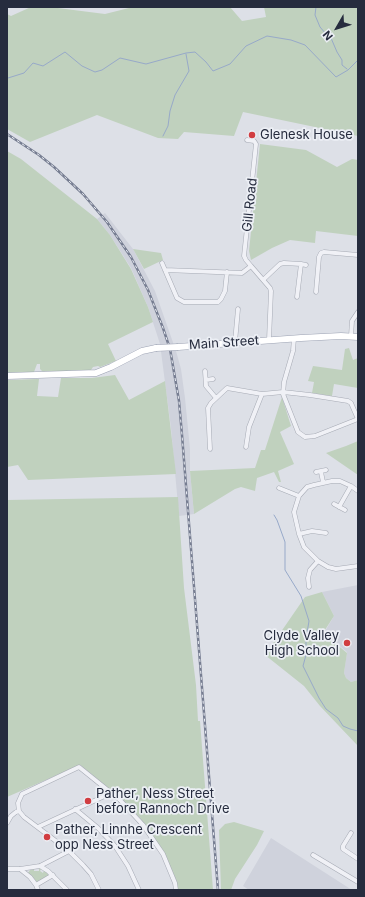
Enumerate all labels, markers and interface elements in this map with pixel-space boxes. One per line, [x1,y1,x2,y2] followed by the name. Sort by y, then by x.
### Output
[317,8,357,48] north arrow
[320,28,336,43] text: N
[260,127,353,143] place label: Glenesk House
[247,130,257,140] marker: Glenesk House
[239,177,261,233] street label: Gill Road
[188,333,260,353] street label: Main Street
[264,628,339,659] place label: Clyde Valley High School
[342,638,352,648] marker: Clyde Valley High School
[96,786,229,817] place label: Pather, Ness Street before Rannoch Drive
[83,796,93,806] marker: Pather, Ness Street before Rannoch Drive
[55,822,202,853] place label: Pather, Linnhe Crescent opp Ness Street
[42,832,52,842] marker: Pather, Linnhe Crescent opp Ness Street

